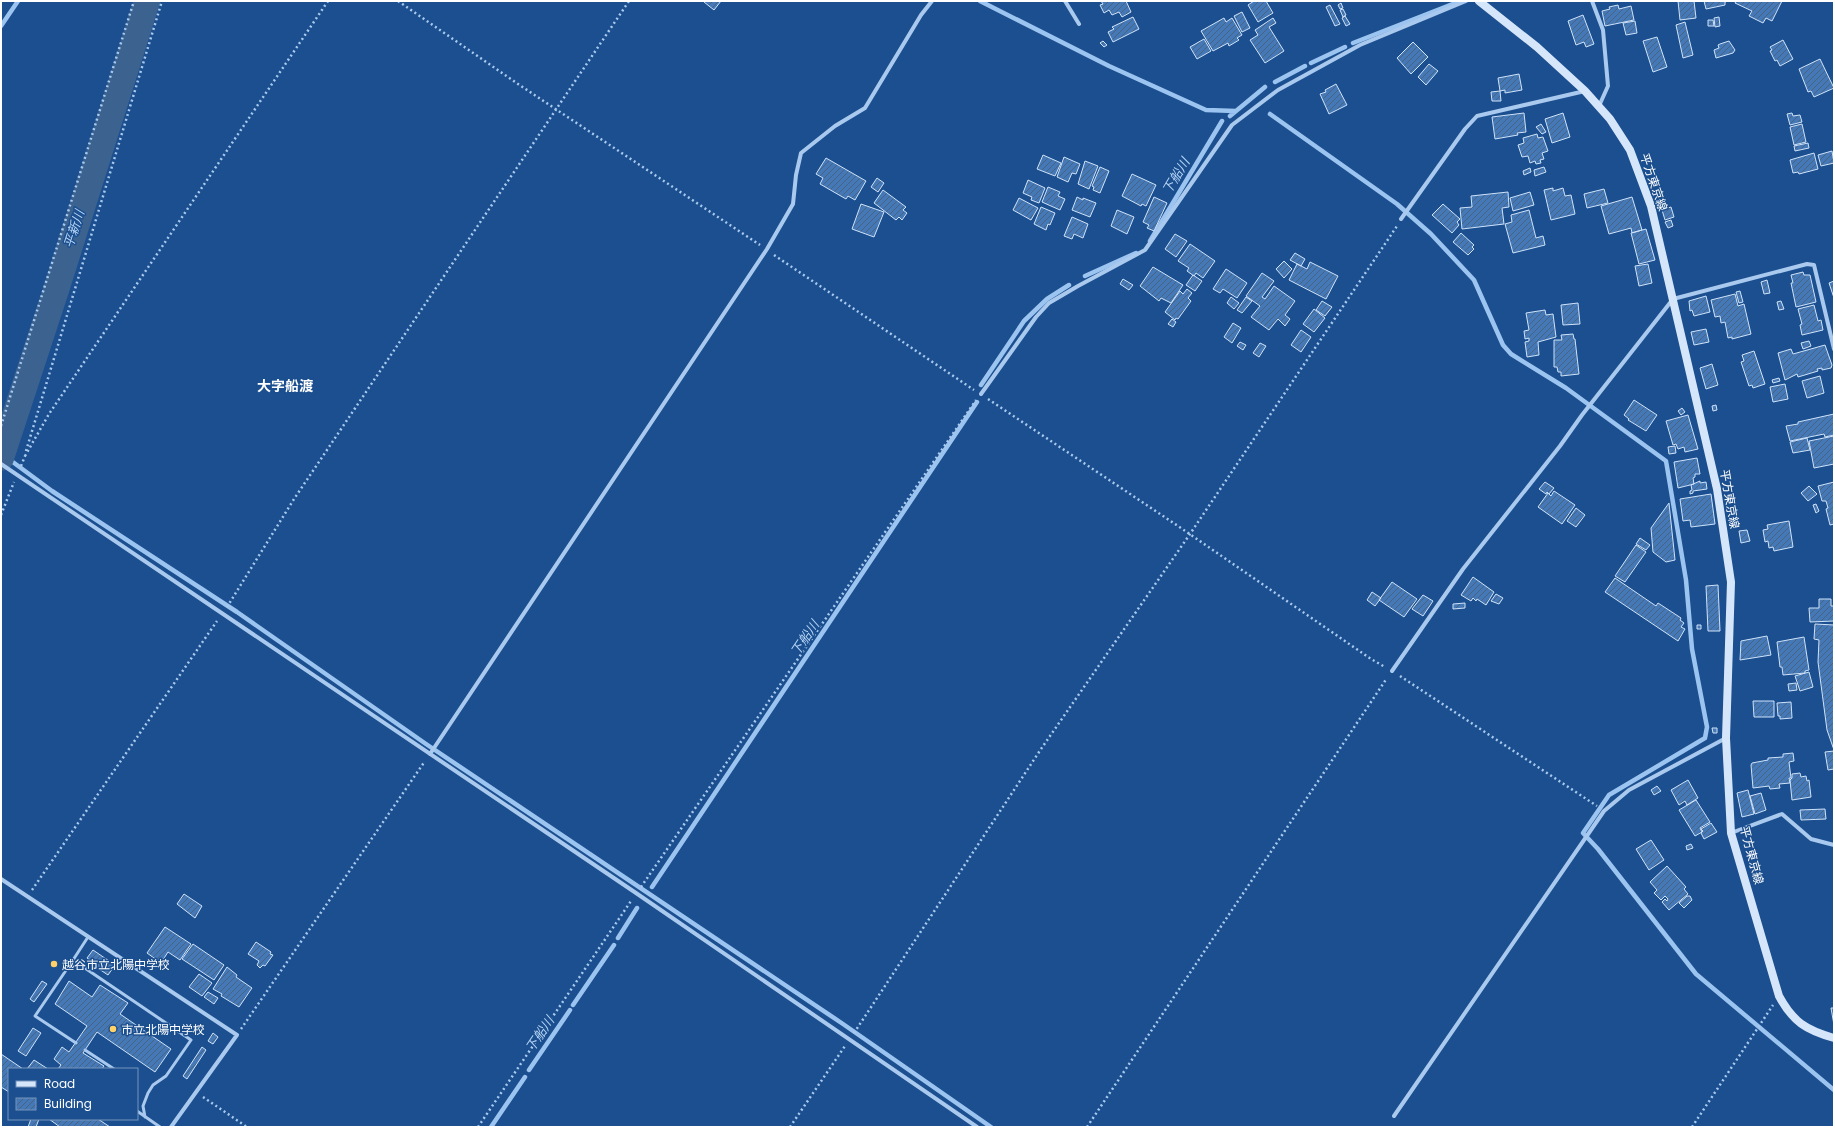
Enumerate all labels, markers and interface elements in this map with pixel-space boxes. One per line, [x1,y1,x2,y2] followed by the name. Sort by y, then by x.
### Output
[1636,151,1672,213] street label: 平方東京線
[1158,153,1195,198] water label: 下船川
[59,206,90,250] water label: 平新川
[257,376,314,396] district label: 大字船渡
[1716,468,1744,530] street label: 平方東京線
[786,615,825,659] water label: 下船川
[1736,824,1768,886] street label: 平方東京線
[62,956,170,973] place label: 越谷市立北陽中学校
[49,959,59,969] marker: 越谷市立北陽中学校
[521,1011,560,1055] water label: 下船川
[121,1021,205,1038] place label: 市立北陽中学校
[108,1024,118,1034] marker: 市立北陽中学校
[8,1068,138,1120] legend
[44,1075,75,1092] text: Road
[44,1095,92,1112] text: Building

